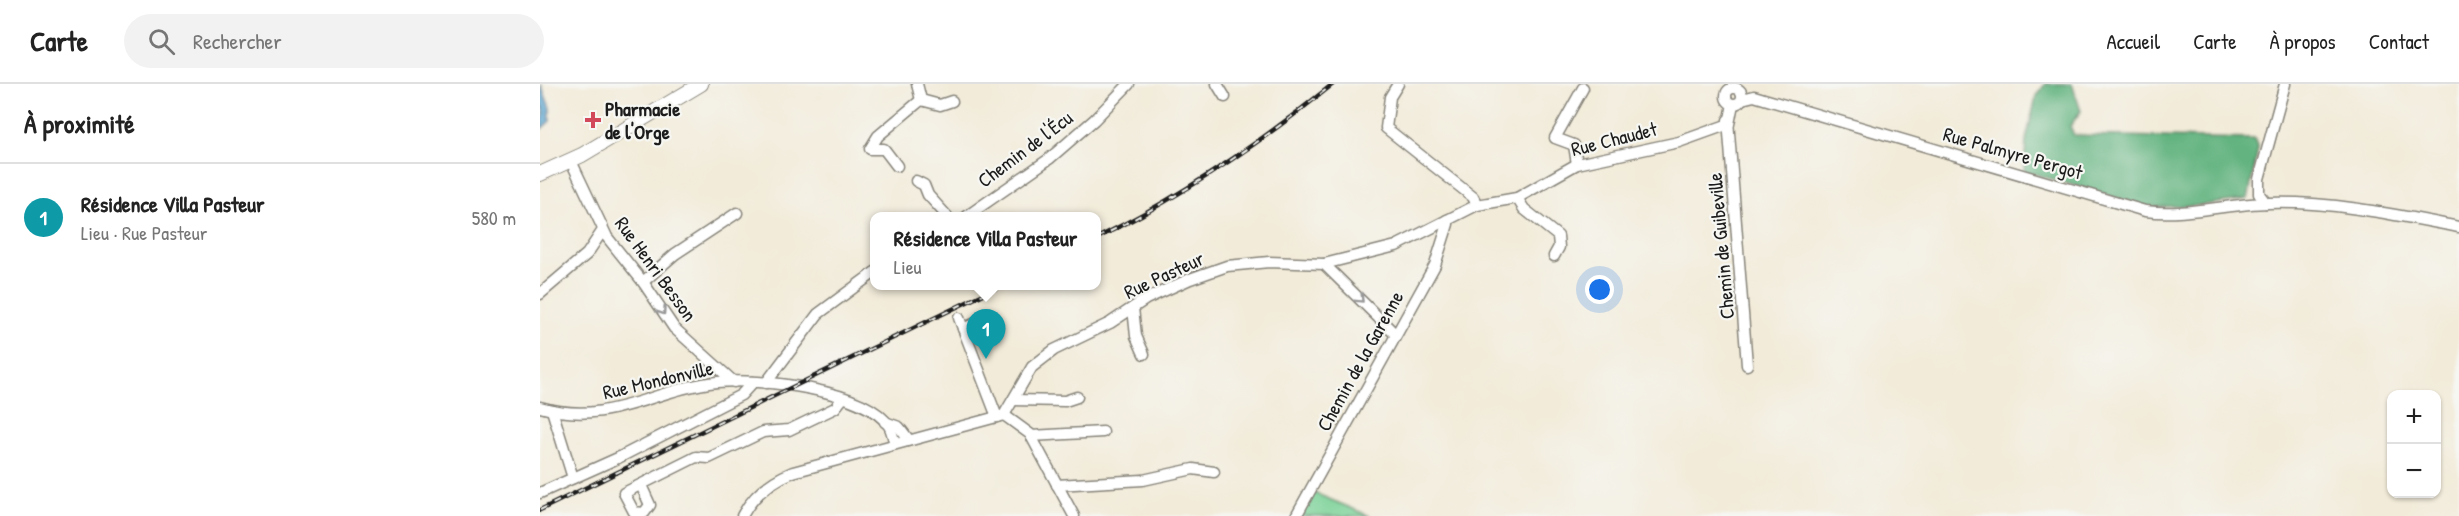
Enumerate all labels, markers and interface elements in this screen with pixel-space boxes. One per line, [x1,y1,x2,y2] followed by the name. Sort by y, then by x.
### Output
[124,14,544,68] search box
[30,22,88,60] text: Carte
[145,25,178,58] icon: search
[193,26,282,56] text: Rechercher
[2107,27,2160,56] text: Accueil
[2193,27,2237,56] text: Carte
[2270,27,2336,56] text: À propos
[2369,27,2429,56] text: Contact
[605,95,680,146] place label: Pharmacie de l'Orge
[972,104,1078,193] street label: Chemin de l'Écu
[24,106,135,141] text: À proximité
[586,113,600,127] marker: Pharmacie de l'Orge
[1568,115,1661,162] street label: Rue Chaudet
[1940,120,2087,186] street label: Rue Palmyre Pergot
[1701,172,1740,320] street label: Chemin de Guibeville
[81,189,265,219] text: Résidence Villa Pasteur
[40,204,47,231] text: 1
[472,204,516,231] text: 580 m
[609,211,704,327] street label: Rue Henri Besson
[870,212,1101,290] popup
[81,219,207,246] text: Lieu · Rue Pasteur
[894,223,1077,253] text: Résidence Villa Pasteur
[1119,244,1208,305] street label: Rue Pasteur
[894,253,922,280] text: Lieu
[1585,275,1614,304] your location
[1310,286,1409,436] street label: Chemin de la Garenne
[1352,292,1363,303] one-way arrow
[655,304,666,315] one-way arrow
[966,310,1006,359] pin: 1
[600,354,716,405] street label: Rue Mondonville
[2387,390,2441,498] map controls
[2387,390,2441,444] button: +
[2387,444,2441,498] button: −

